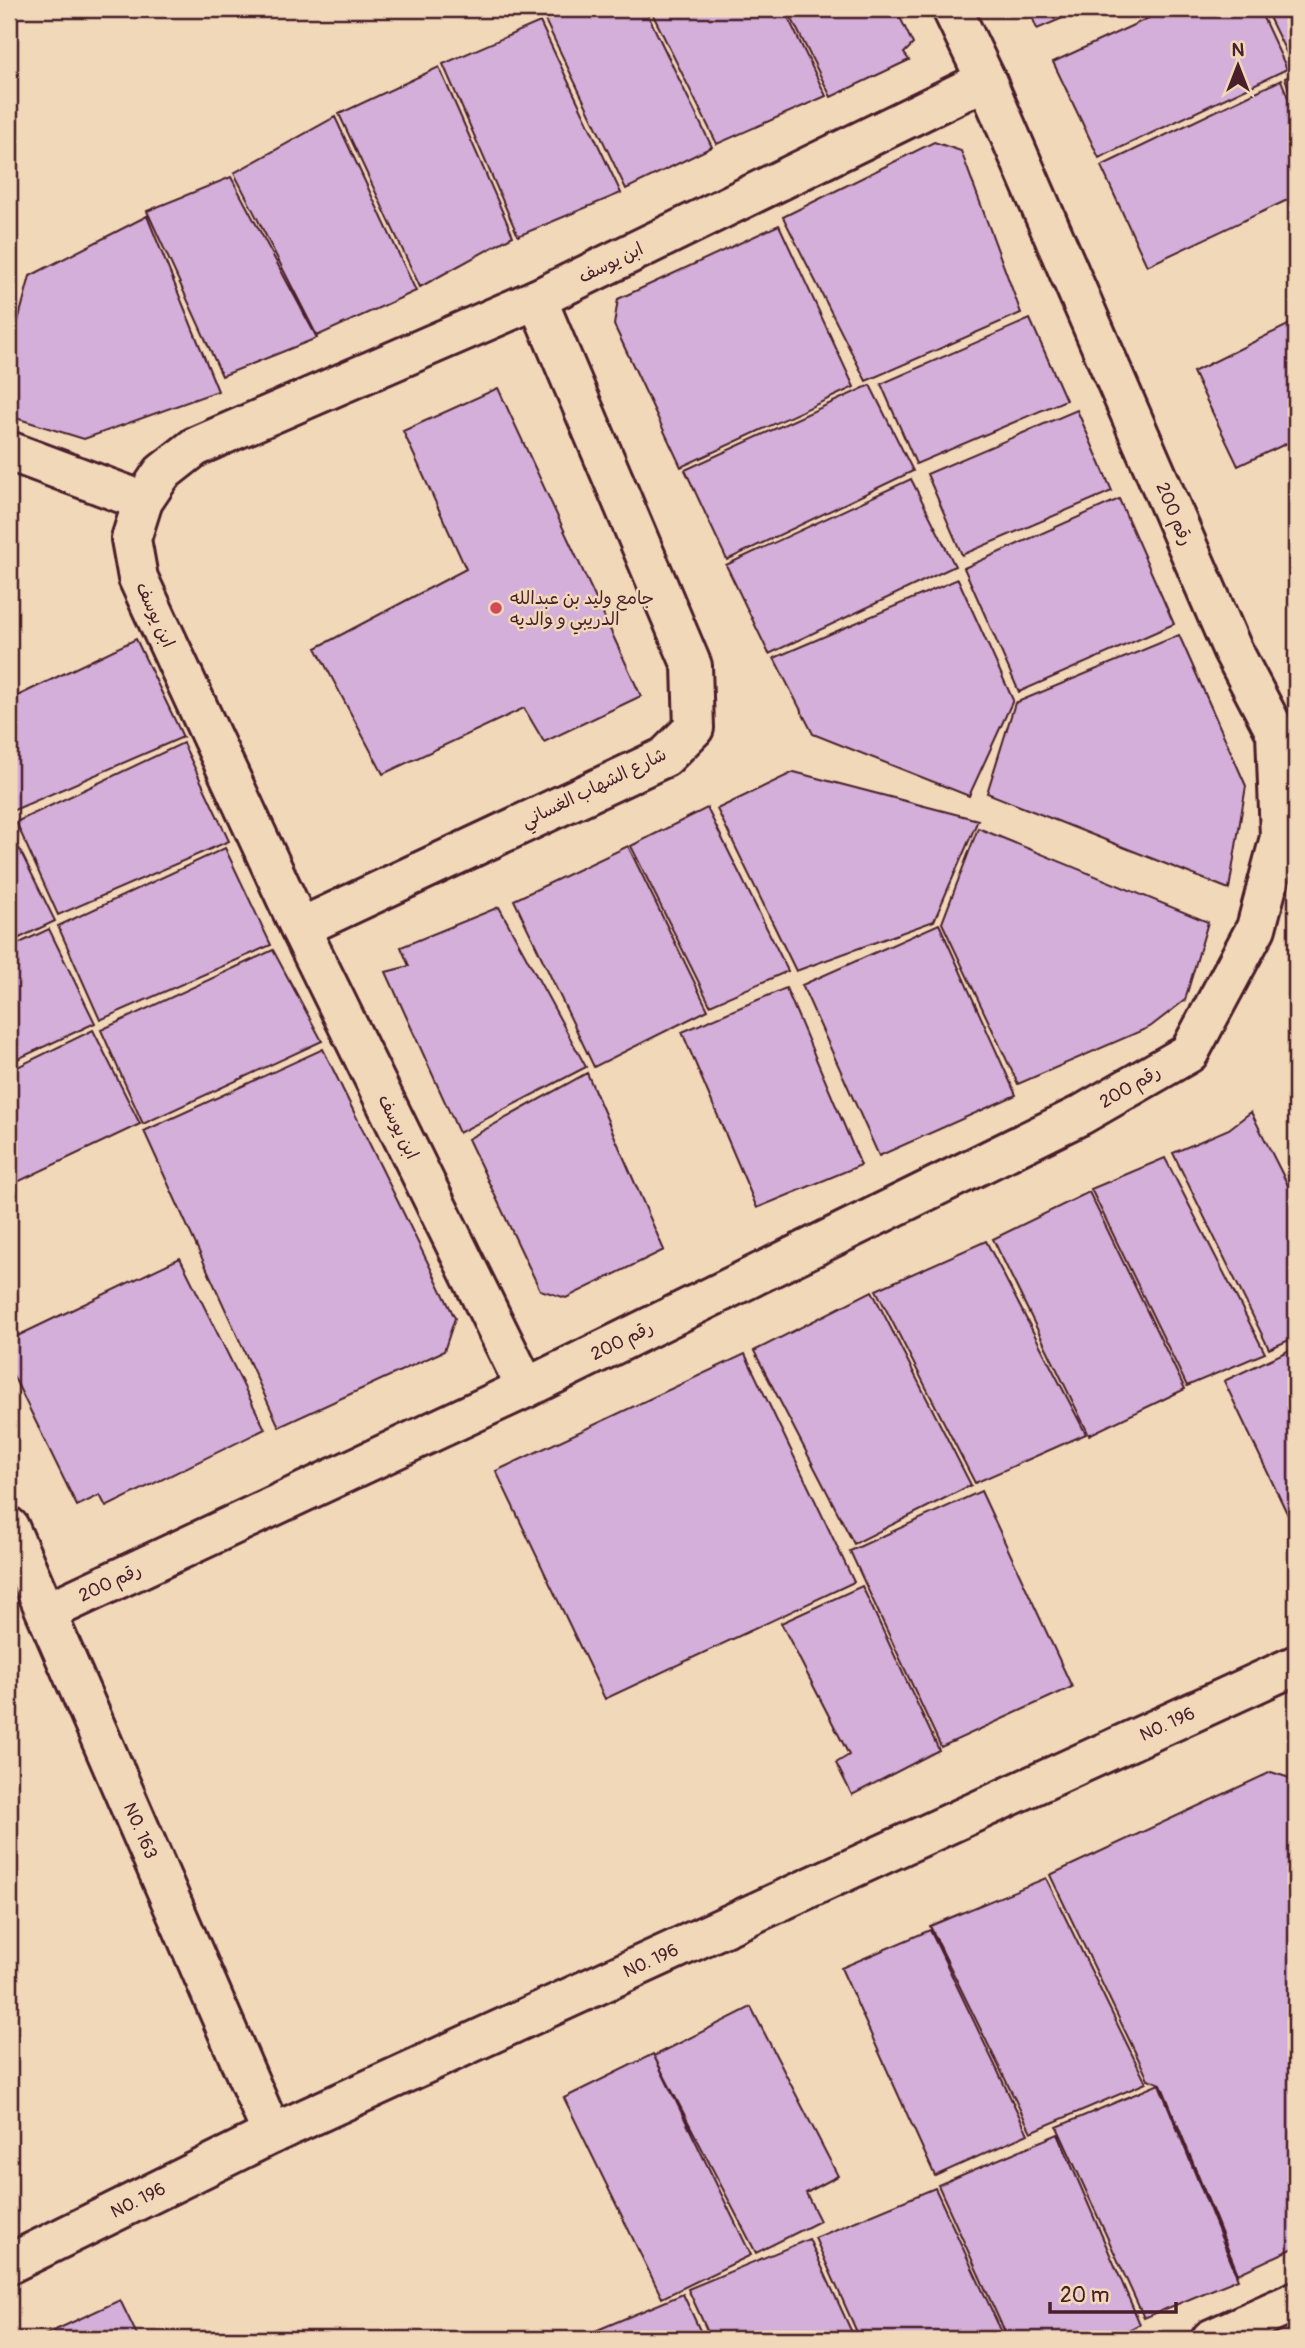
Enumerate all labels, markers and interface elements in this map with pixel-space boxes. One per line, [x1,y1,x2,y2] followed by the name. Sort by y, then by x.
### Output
[1204,32,1274,102] north arrow
[1232,38,1245,62] text: N
[575,237,647,289] street label: ابن يوسف
[1149,479,1198,550] street label: رقم 200
[130,579,180,651] street label: ابن يوسف
[510,587,654,635] place label: جامع وليد بن عبدالله الدريبي و والديه
[488,600,504,616] marker: جامع وليد بن عبدالله الدريبي و والديه
[518,743,672,837] street label: شارع الشهاب الغساني
[1095,1060,1166,1115] street label: رقم 200
[372,1091,424,1163] street label: ابن يوسف
[587,1316,658,1368] street label: رقم 200
[75,1558,146,1609] street label: رقم 200
[1136,1701,1198,1747] street label: NO. 196
[118,1799,163,1862] street label: NO. 163
[620,1938,682,1983] street label: NO. 196
[107,2177,169,2223] street label: NO. 196
[1050,2271,1176,2315] scale bar
[1060,2282,1109,2309] text: 20 m

